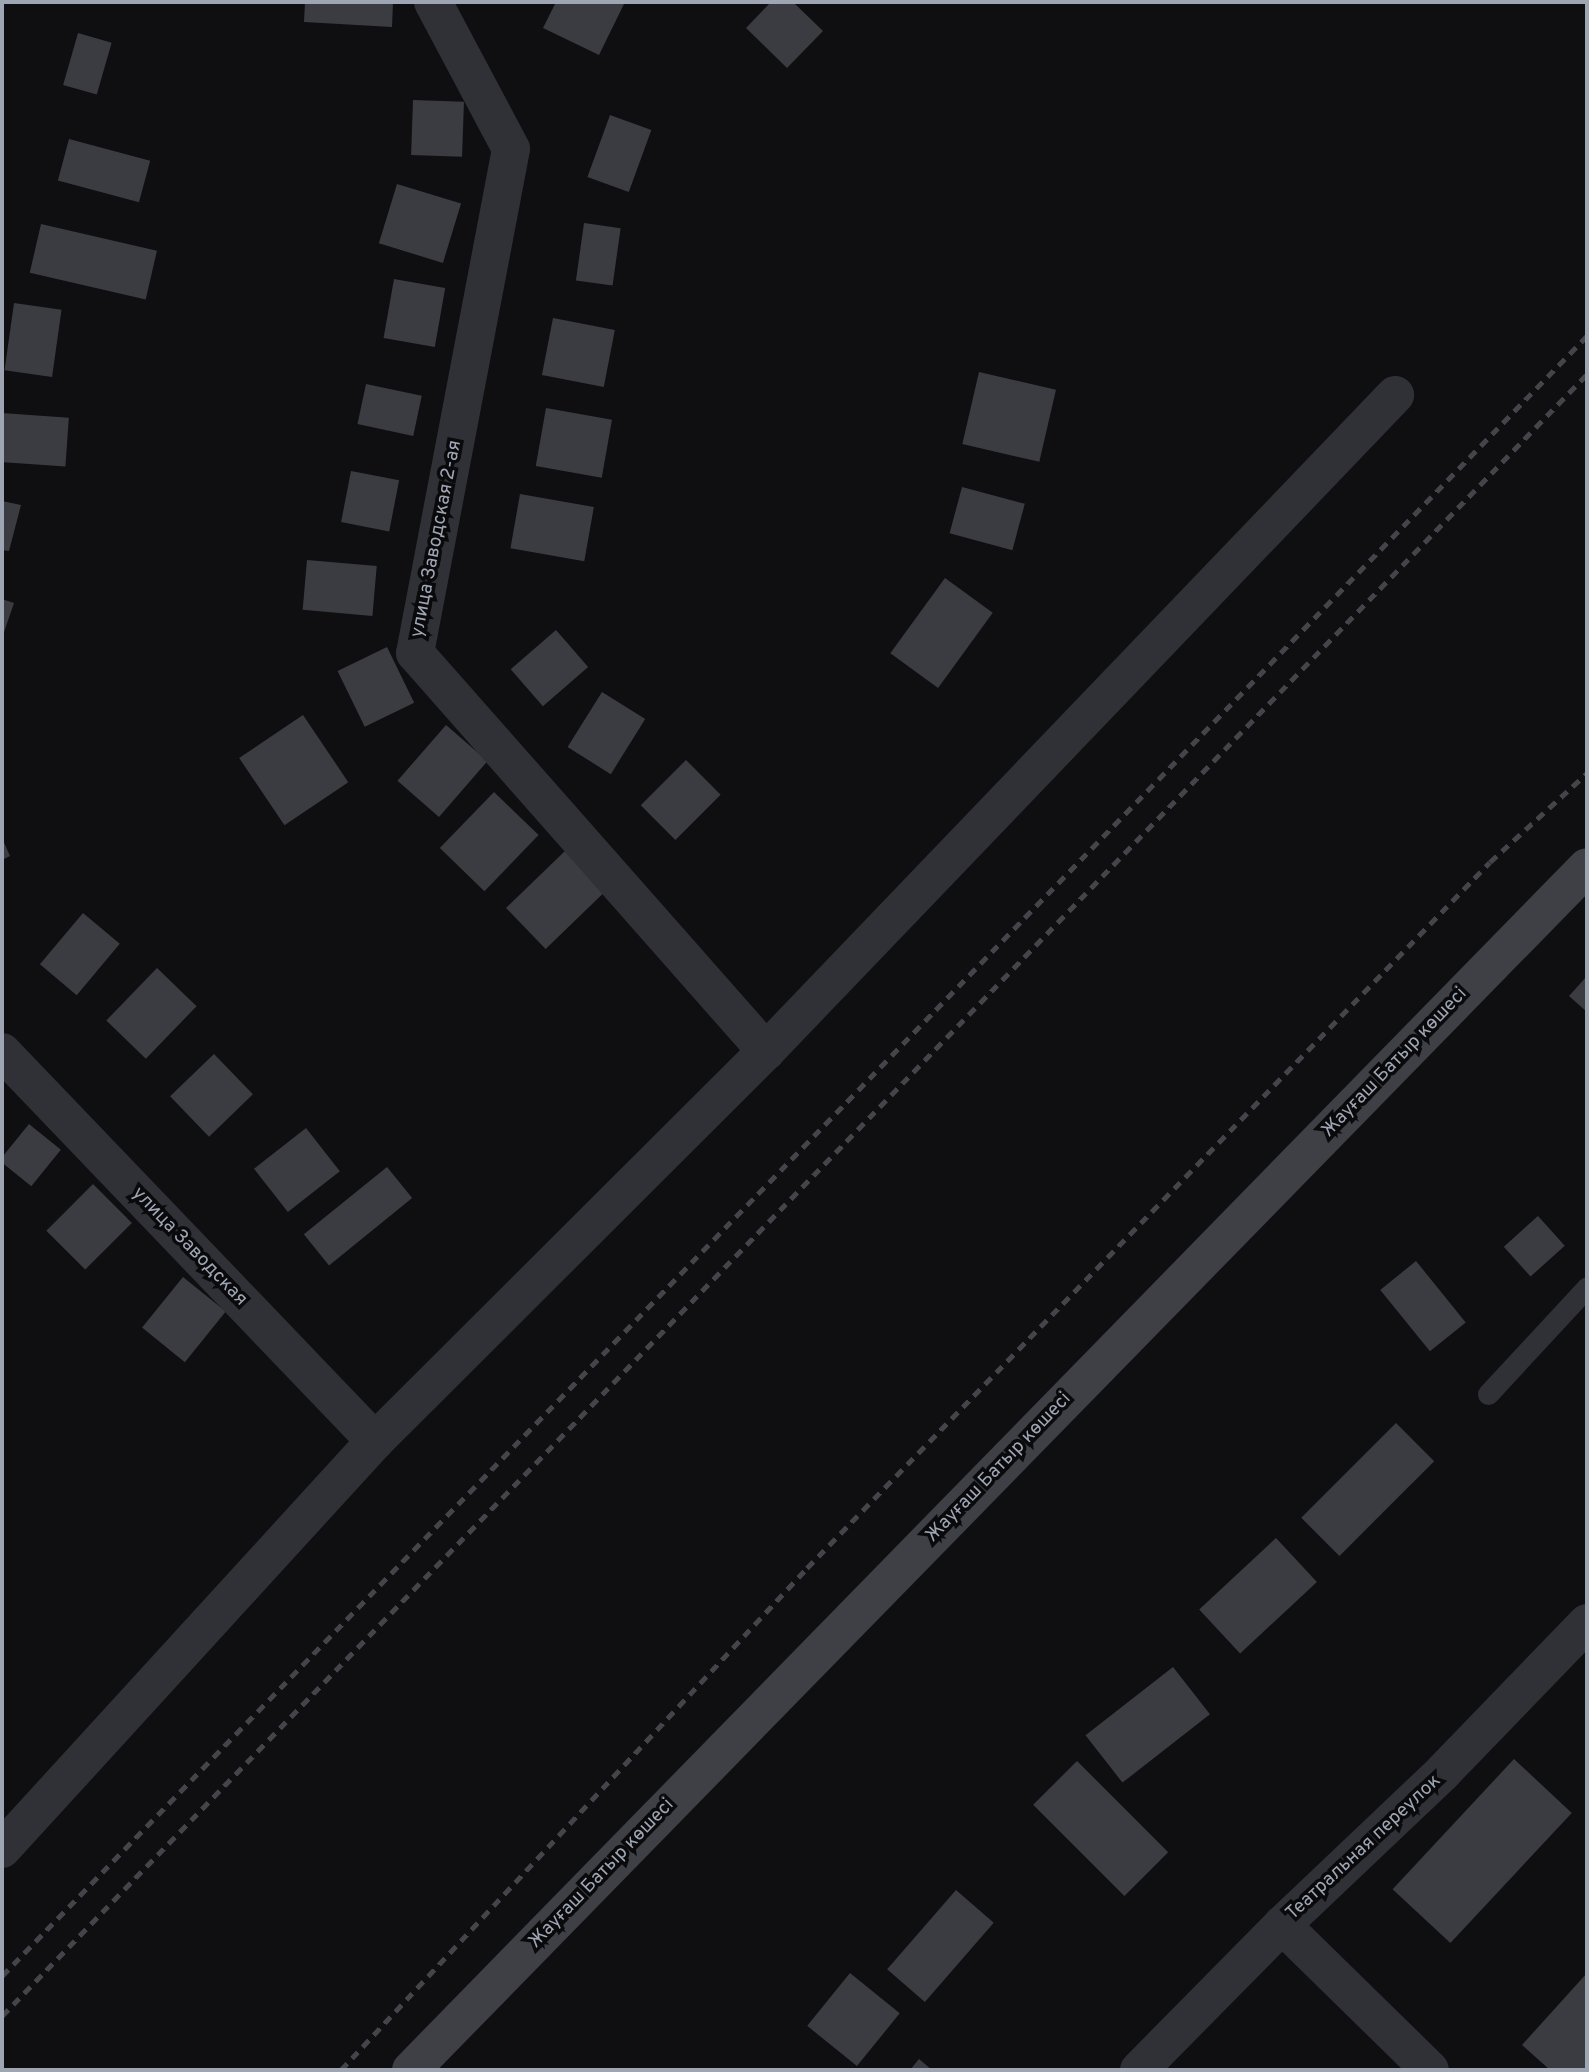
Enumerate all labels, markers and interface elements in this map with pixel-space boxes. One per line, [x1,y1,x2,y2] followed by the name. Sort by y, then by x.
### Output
[407,438,467,640] street label: улица Заводская 2-ая
[1318,983,1472,1143] street label: Жауғаш Батыр көшесі
[126,1183,252,1311] street label: улица Заводская
[922,1388,1076,1548] street label: Жауғаш Батыр көшесі
[1282,1770,1446,1926] street label: Театральная переулок
[525,1794,679,1954] street label: Жауғаш Батыр көшесі

